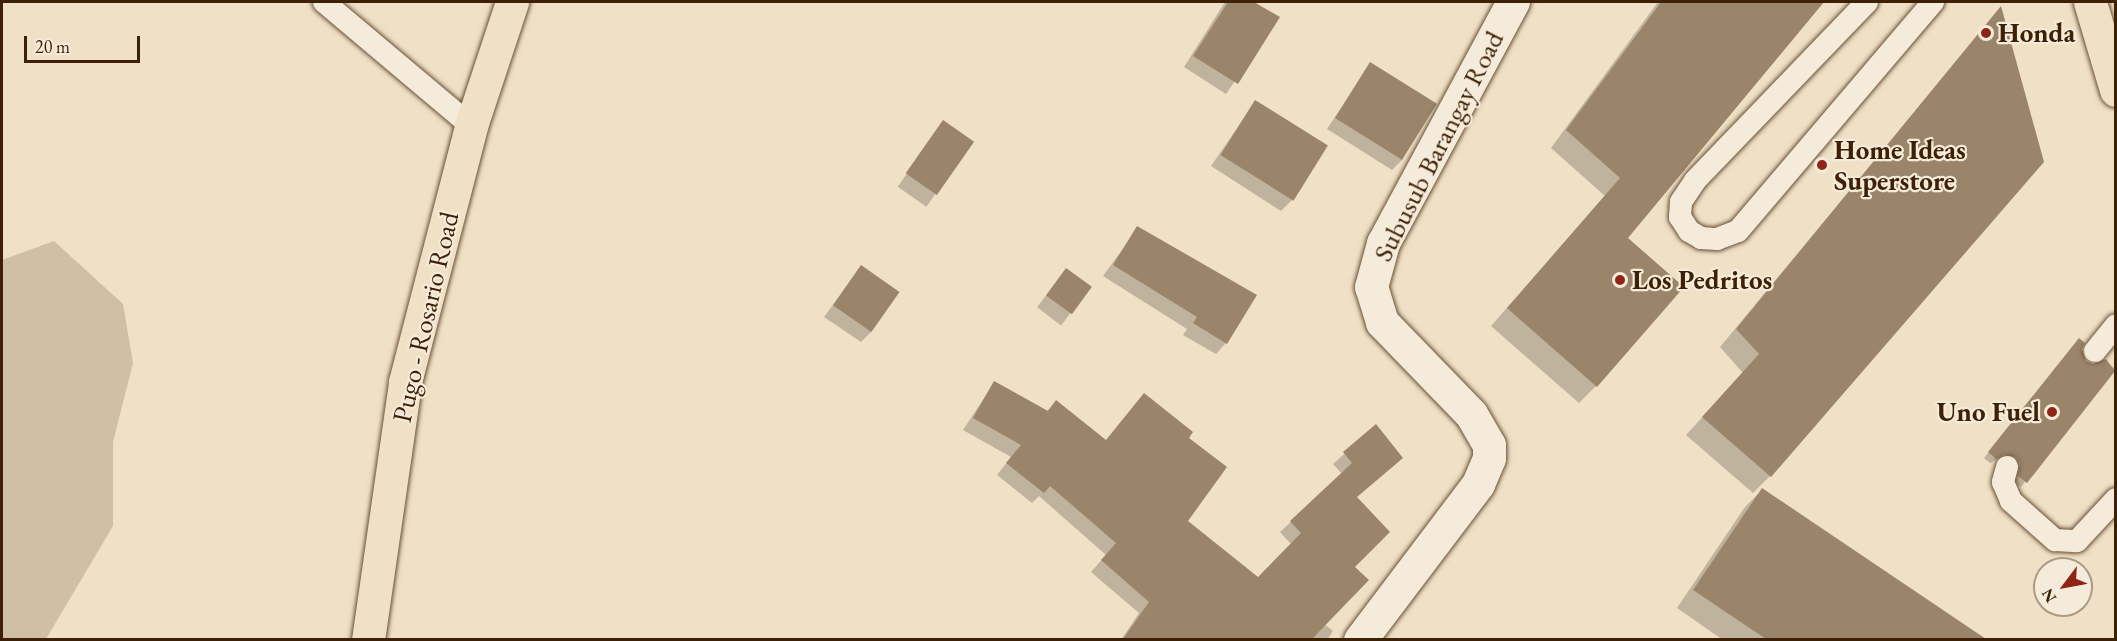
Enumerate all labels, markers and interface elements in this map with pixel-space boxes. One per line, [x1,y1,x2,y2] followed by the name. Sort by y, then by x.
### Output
[1998,17,2075,49] place label: Honda
[27,24,142,62] scale bar
[1366,26,1510,266] street label: Subusub Barangay Road
[1979,26,1993,40] marker: Honda
[35,35,70,58] text: 20 m
[1834,133,1966,196] place label: Home Ideas Superstore
[1815,158,1829,172] marker: Home Ideas Superstore
[385,208,465,426] street label: Pugo - Rosario Road
[1632,264,1772,296] place label: Los Pedritos
[1613,273,1627,287] marker: Los Pedritos
[1937,396,2040,428] place label: Uno Fuel
[2045,405,2059,419] marker: Uno Fuel
[2033,557,2093,617] north arrow
[2037,585,2061,607] text: N

